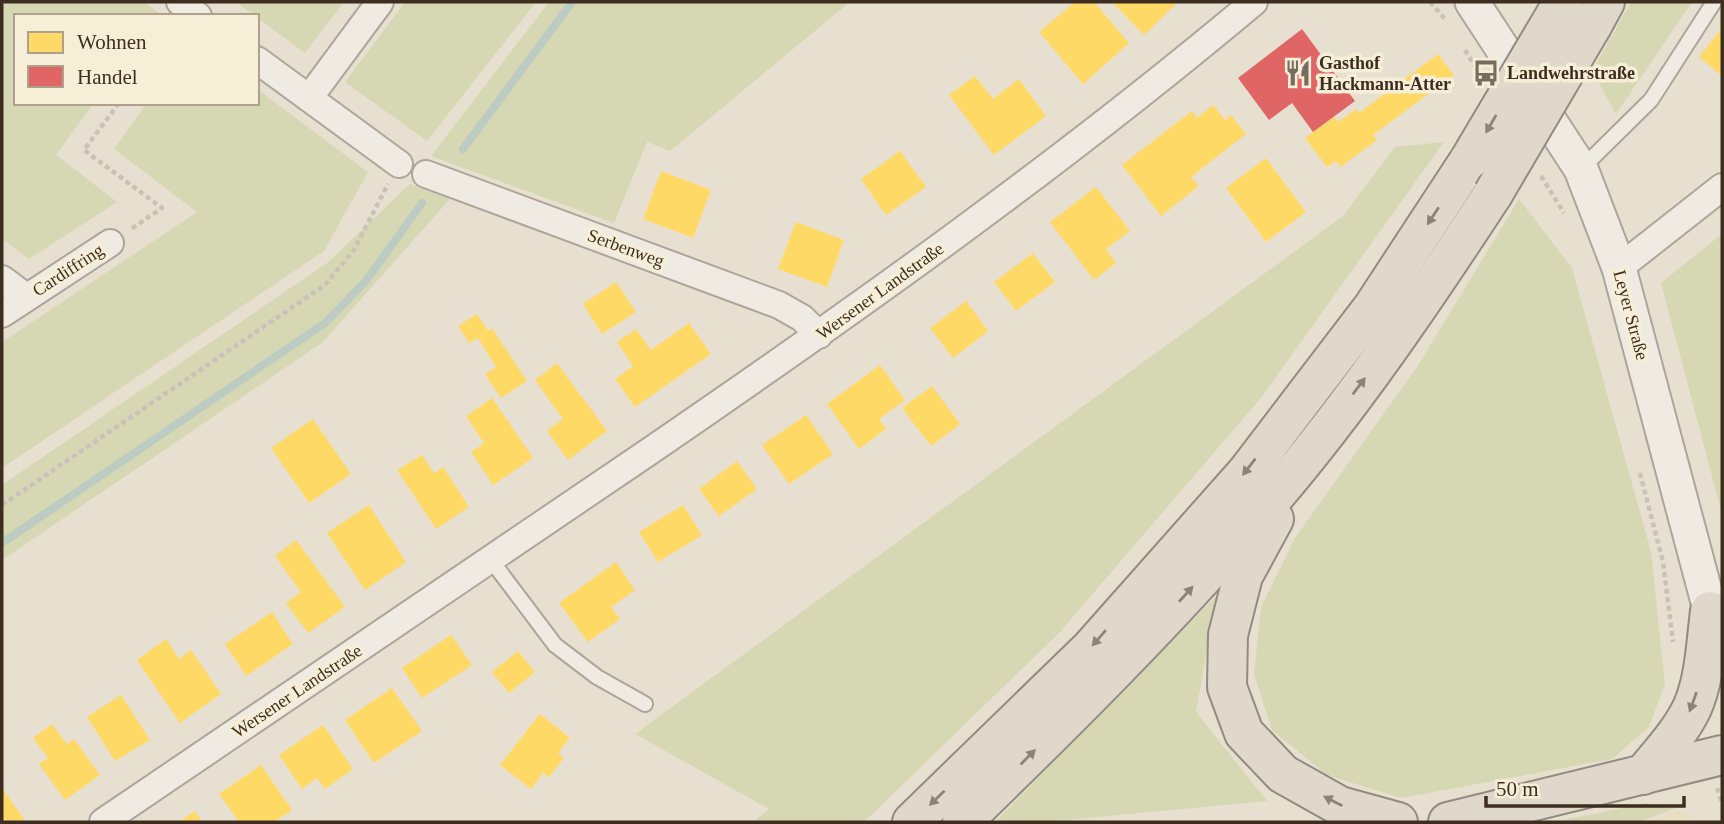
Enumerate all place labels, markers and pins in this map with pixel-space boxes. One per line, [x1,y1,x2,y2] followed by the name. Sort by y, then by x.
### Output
[1319,53,1451,94] place label: Gasthof Hackmann-Atter
[1283,58,1313,88] restaurant icon: Gasthof Hackmann-Atter
[1471,58,1501,88] bus stop icon: Landwehrstraße
[1507,63,1635,83] place label: Landwehrstraße

